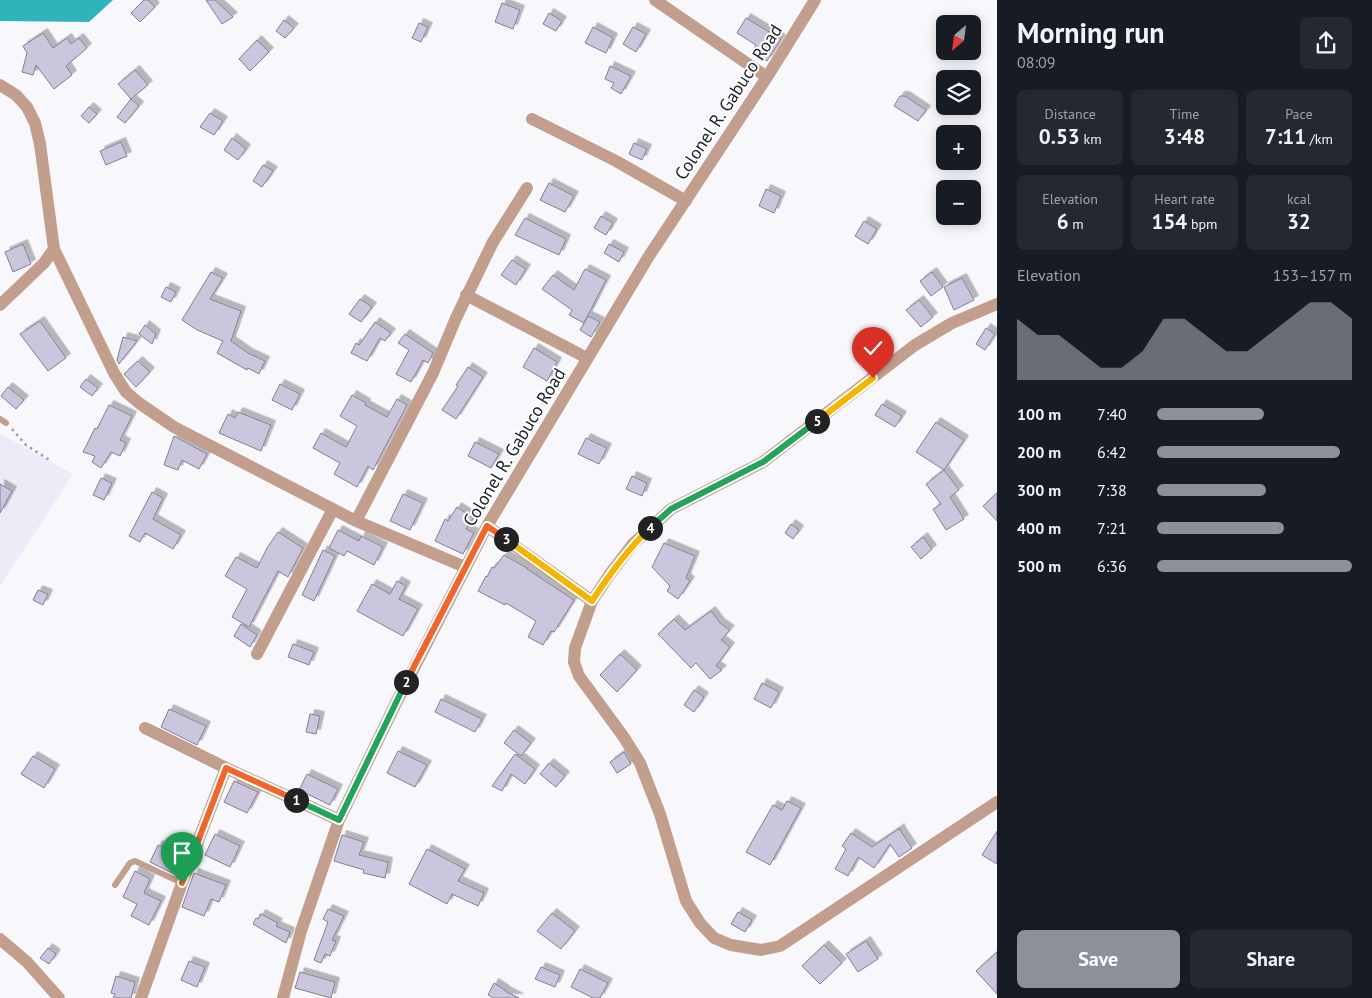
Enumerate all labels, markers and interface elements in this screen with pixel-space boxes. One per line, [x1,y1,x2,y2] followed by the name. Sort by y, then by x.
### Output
[1017,14,1165,51] text: Morning run
[936,15,981,60] north arrow
[936,15,981,225] map controls
[1300,17,1352,69] button: share
[669,20,787,184] street label: Colonel R. Gabuco Road
[1017,52,1055,72] text: 08:09
[936,70,981,115] button: layers
[1045,105,1096,123] text: Distance
[1169,105,1200,123] text: Time
[1285,105,1313,123] text: Pace
[1039,123,1080,150] text: 0.53
[1164,123,1205,150] text: 3:48
[1265,123,1306,150] text: 7:11
[936,125,981,170] button: +
[1080,130,1102,148] text: km
[1306,130,1333,148] text: /km
[936,180,981,225] button: −
[1042,190,1098,208] text: Elevation
[1154,190,1215,208] text: Heart rate
[1287,190,1311,208] text: kcal
[1057,208,1069,235] text: 6
[1152,208,1187,235] text: 154
[1287,208,1311,235] text: 32
[1069,215,1084,233] text: m
[1187,215,1217,233] text: bpm
[1017,265,1081,285] text: Elevation
[1273,265,1352,285] text: 153–157 m
[852,327,894,378] pin
[859,334,887,362] icon: check
[458,364,570,530] street label: Colonel R. Gabuco Road
[1017,404,1061,424] text: 100 m
[1097,404,1127,424] text: 7:40
[804,408,830,434] pin: 5
[814,412,821,430] text: 5
[1017,442,1061,462] text: 200 m
[1097,442,1127,462] text: 6:42
[1017,480,1061,500] text: 300 m
[1097,480,1127,500] text: 7:38
[638,516,662,540] pin: 4
[1017,518,1061,538] text: 400 m
[1097,518,1127,538] text: 7:21
[647,519,654,537] text: 4
[494,526,518,552] pin: 3
[503,530,510,548] text: 3
[1017,556,1061,576] text: 500 m
[1097,556,1127,576] text: 6:36
[394,670,418,694] pin: 2
[403,673,410,691] text: 2
[284,788,308,812] pin: 1
[293,791,300,809] text: 1
[161,832,203,883] pin
[168,839,196,867] icon: arrive
[1017,930,1180,988] button: Save
[1190,930,1352,988] button: Share

